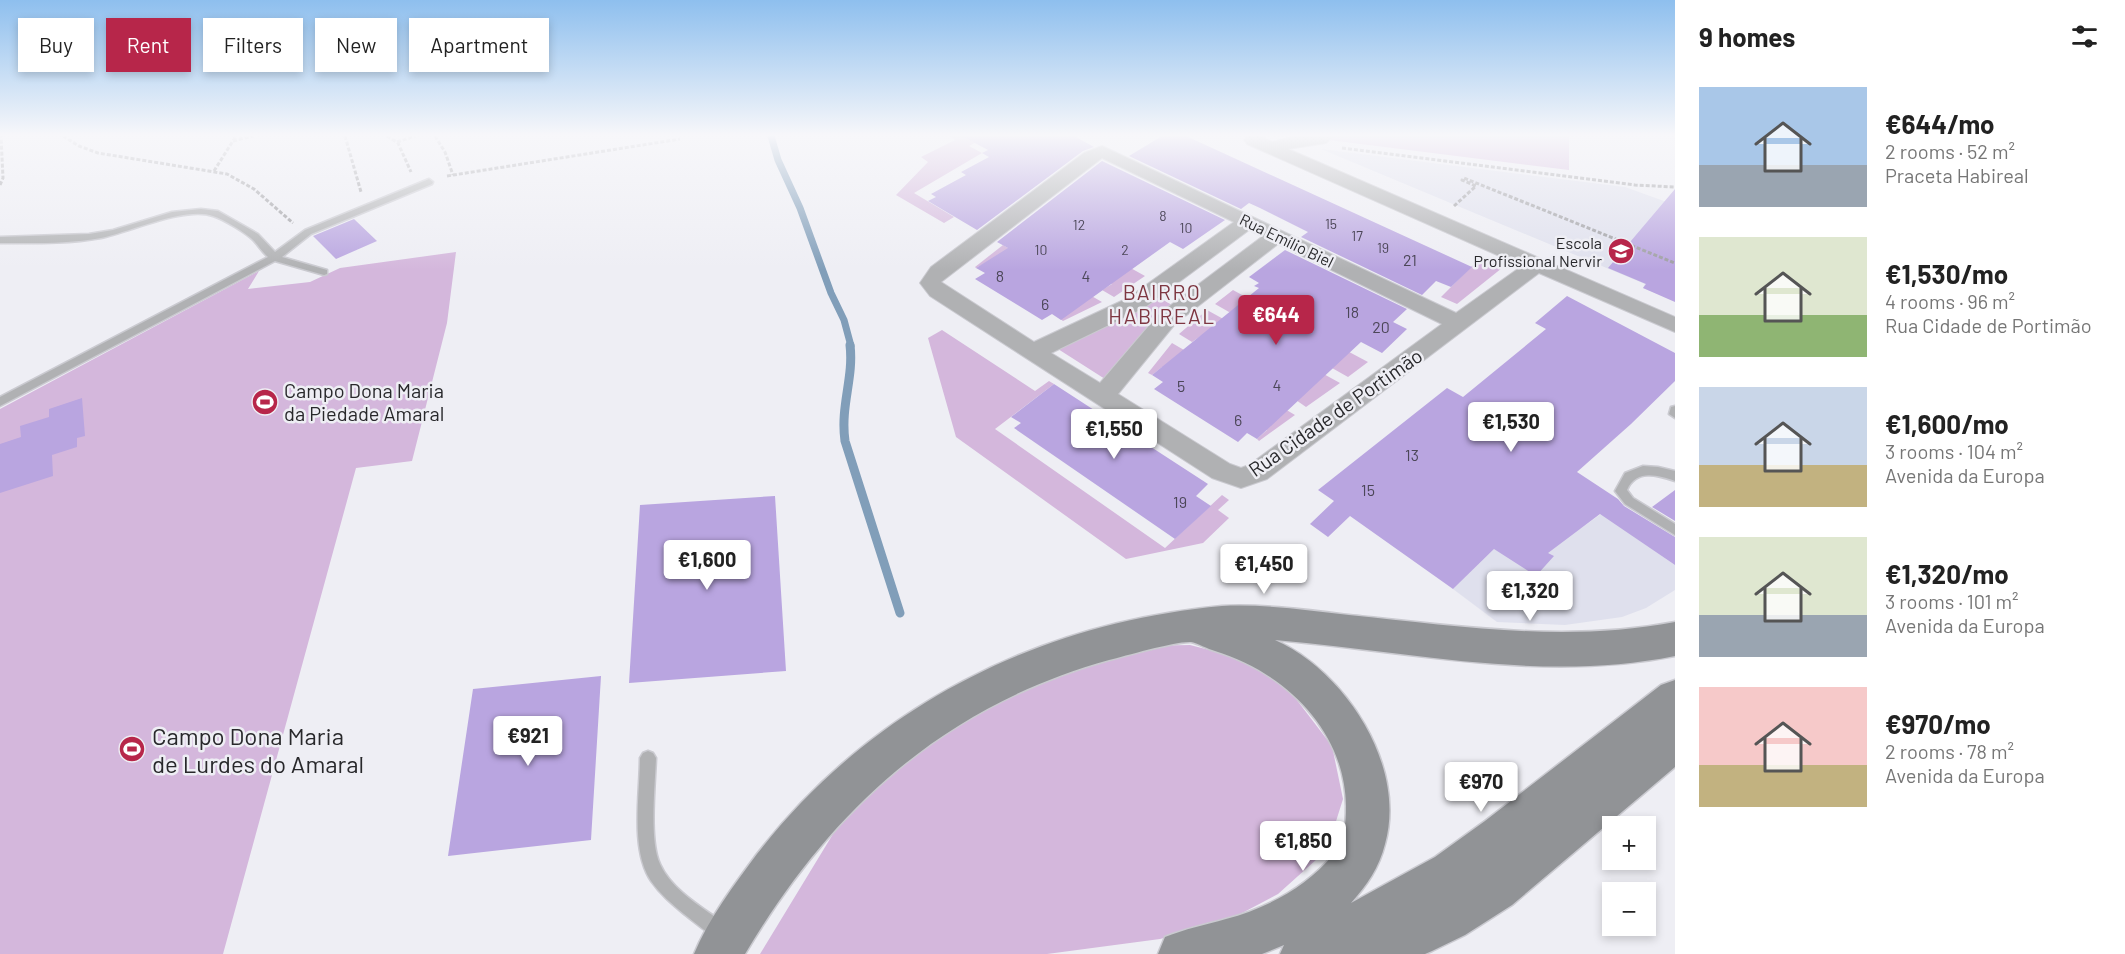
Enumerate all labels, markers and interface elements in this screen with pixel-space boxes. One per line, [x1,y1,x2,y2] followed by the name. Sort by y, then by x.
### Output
[18,18,94,72] chip: Buy
[106,18,191,72] chip: Rent
[203,18,303,72] chip: Filters
[315,18,397,72] chip: New
[409,18,549,72] chip: Apartment
[2068,20,2101,53] icon: filters
[1699,21,1795,52] text: 9 homes
[1885,108,1995,139] text: €644/mo
[1747,111,1819,183] icon: home
[1885,139,2015,163] text: 2 rooms · 52 m²
[1885,163,2029,187] text: Praceta Habireal
[1159,207,1167,224] house number: 8
[1237,209,1337,271] street label: Rua Emílio Biel
[1325,215,1337,232] house number: 15
[1073,216,1085,233] house number: 12
[1180,219,1192,236] house number: 10
[1351,227,1363,244] house number: 17
[1474,233,1602,270] place label: Escola Profissional Nervir
[1606,236,1636,266] school or university icon: Escola Profissional Nervir
[1377,239,1389,256] house number: 19
[1035,241,1047,258] house number: 10
[1121,241,1129,258] house number: 2
[1403,250,1417,269] house number: 21
[1885,258,2008,289] text: €1,530/mo
[1747,261,1819,333] icon: home
[996,266,1004,285] house number: 8
[1082,266,1090,285] house number: 4
[1108,279,1216,328] district label: BAIRRO HABIREAL
[1885,289,2015,313] text: 4 rooms · 96 m²
[1041,294,1049,313] house number: 6
[1240,295,1312,346] pin: €644
[1252,302,1300,326] text: €644
[1345,302,1359,321] house number: 18
[1885,313,2092,337] text: Rua Cidade de Portimão
[1372,317,1390,336] house number: 20
[1244,343,1426,481] street label: Rua Cidade de Portimão
[1273,375,1281,394] house number: 4
[1177,376,1185,395] house number: 5
[284,378,444,425] place label: Campo Dona Maria da Piedade Amaral
[250,387,280,417] sports icon: Campo Dona Maria da Piedade Amaral
[1462,402,1560,453] pin: €1,530
[1885,408,2009,439] text: €1,600/mo
[1065,409,1163,460] pin: €1,550
[1482,409,1540,433] text: €1,530
[1234,410,1242,429] house number: 6
[1747,411,1819,483] icon: home
[1085,416,1143,440] text: €1,550
[1885,439,2023,463] text: 3 rooms · 104 m²
[1405,445,1419,464] house number: 13
[1885,463,2045,487] text: Avenida da Europa
[1361,480,1375,499] house number: 15
[1173,492,1187,511] house number: 19
[658,540,756,591] pin: €1,600
[1215,544,1313,595] pin: €1,450
[678,547,736,571] text: €1,600
[1234,551,1294,575] text: €1,450
[1885,558,2009,589] text: €1,320/mo
[1747,561,1819,633] icon: home
[1481,571,1579,622] pin: €1,320
[1501,578,1559,602] text: €1,320
[1885,589,2018,613] text: 3 rooms · 101 m²
[1885,613,2045,637] text: Avenida da Europa
[1885,708,1991,739] text: €970/mo
[1747,711,1819,783] icon: home
[492,716,564,767] pin: €921
[152,721,364,778] place label: Campo Dona Maria de Lurdes do Amaral
[507,723,549,747] text: €921
[117,734,147,764] sports icon: Campo Dona Maria de Lurdes do Amaral
[1885,739,2014,763] text: 2 rooms · 78 m²
[1445,762,1517,813] pin: €970
[1885,763,2045,787] text: Avenida da Europa
[1459,769,1503,793] text: €970
[1602,816,1656,936] map controls
[1602,816,1656,870] button: +
[1254,821,1352,872] pin: €1,850
[1274,828,1332,852] text: €1,850
[1602,882,1656,936] button: −

